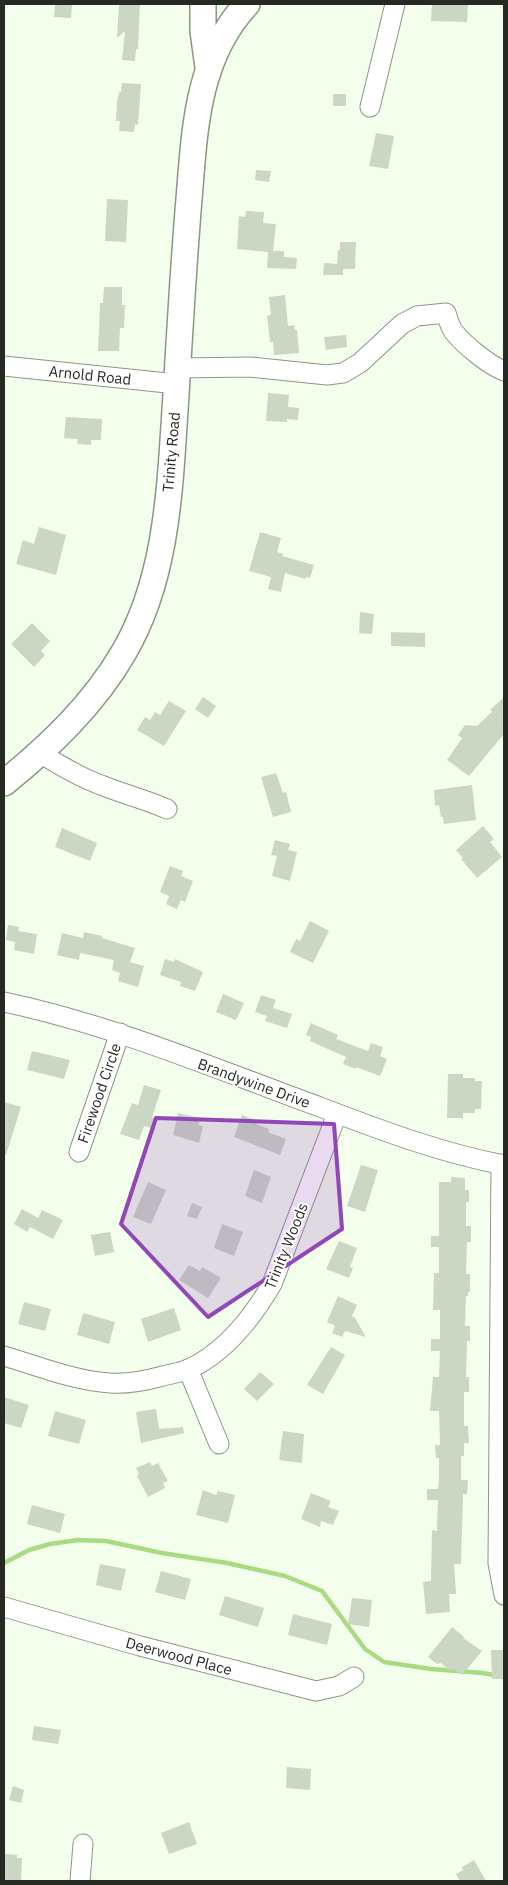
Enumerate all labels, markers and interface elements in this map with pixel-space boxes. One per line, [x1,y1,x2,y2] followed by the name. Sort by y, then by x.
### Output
[48,361,132,389] street label: Arnold Road
[158,411,184,493] street label: Trinity Road
[73,1040,125,1146] street label: Firewood Circle
[195,1054,313,1112] street label: Brandywine Drive
[260,1200,312,1292] street label: Trinity Woods
[124,1633,234,1679] street label: Deerwood Place

